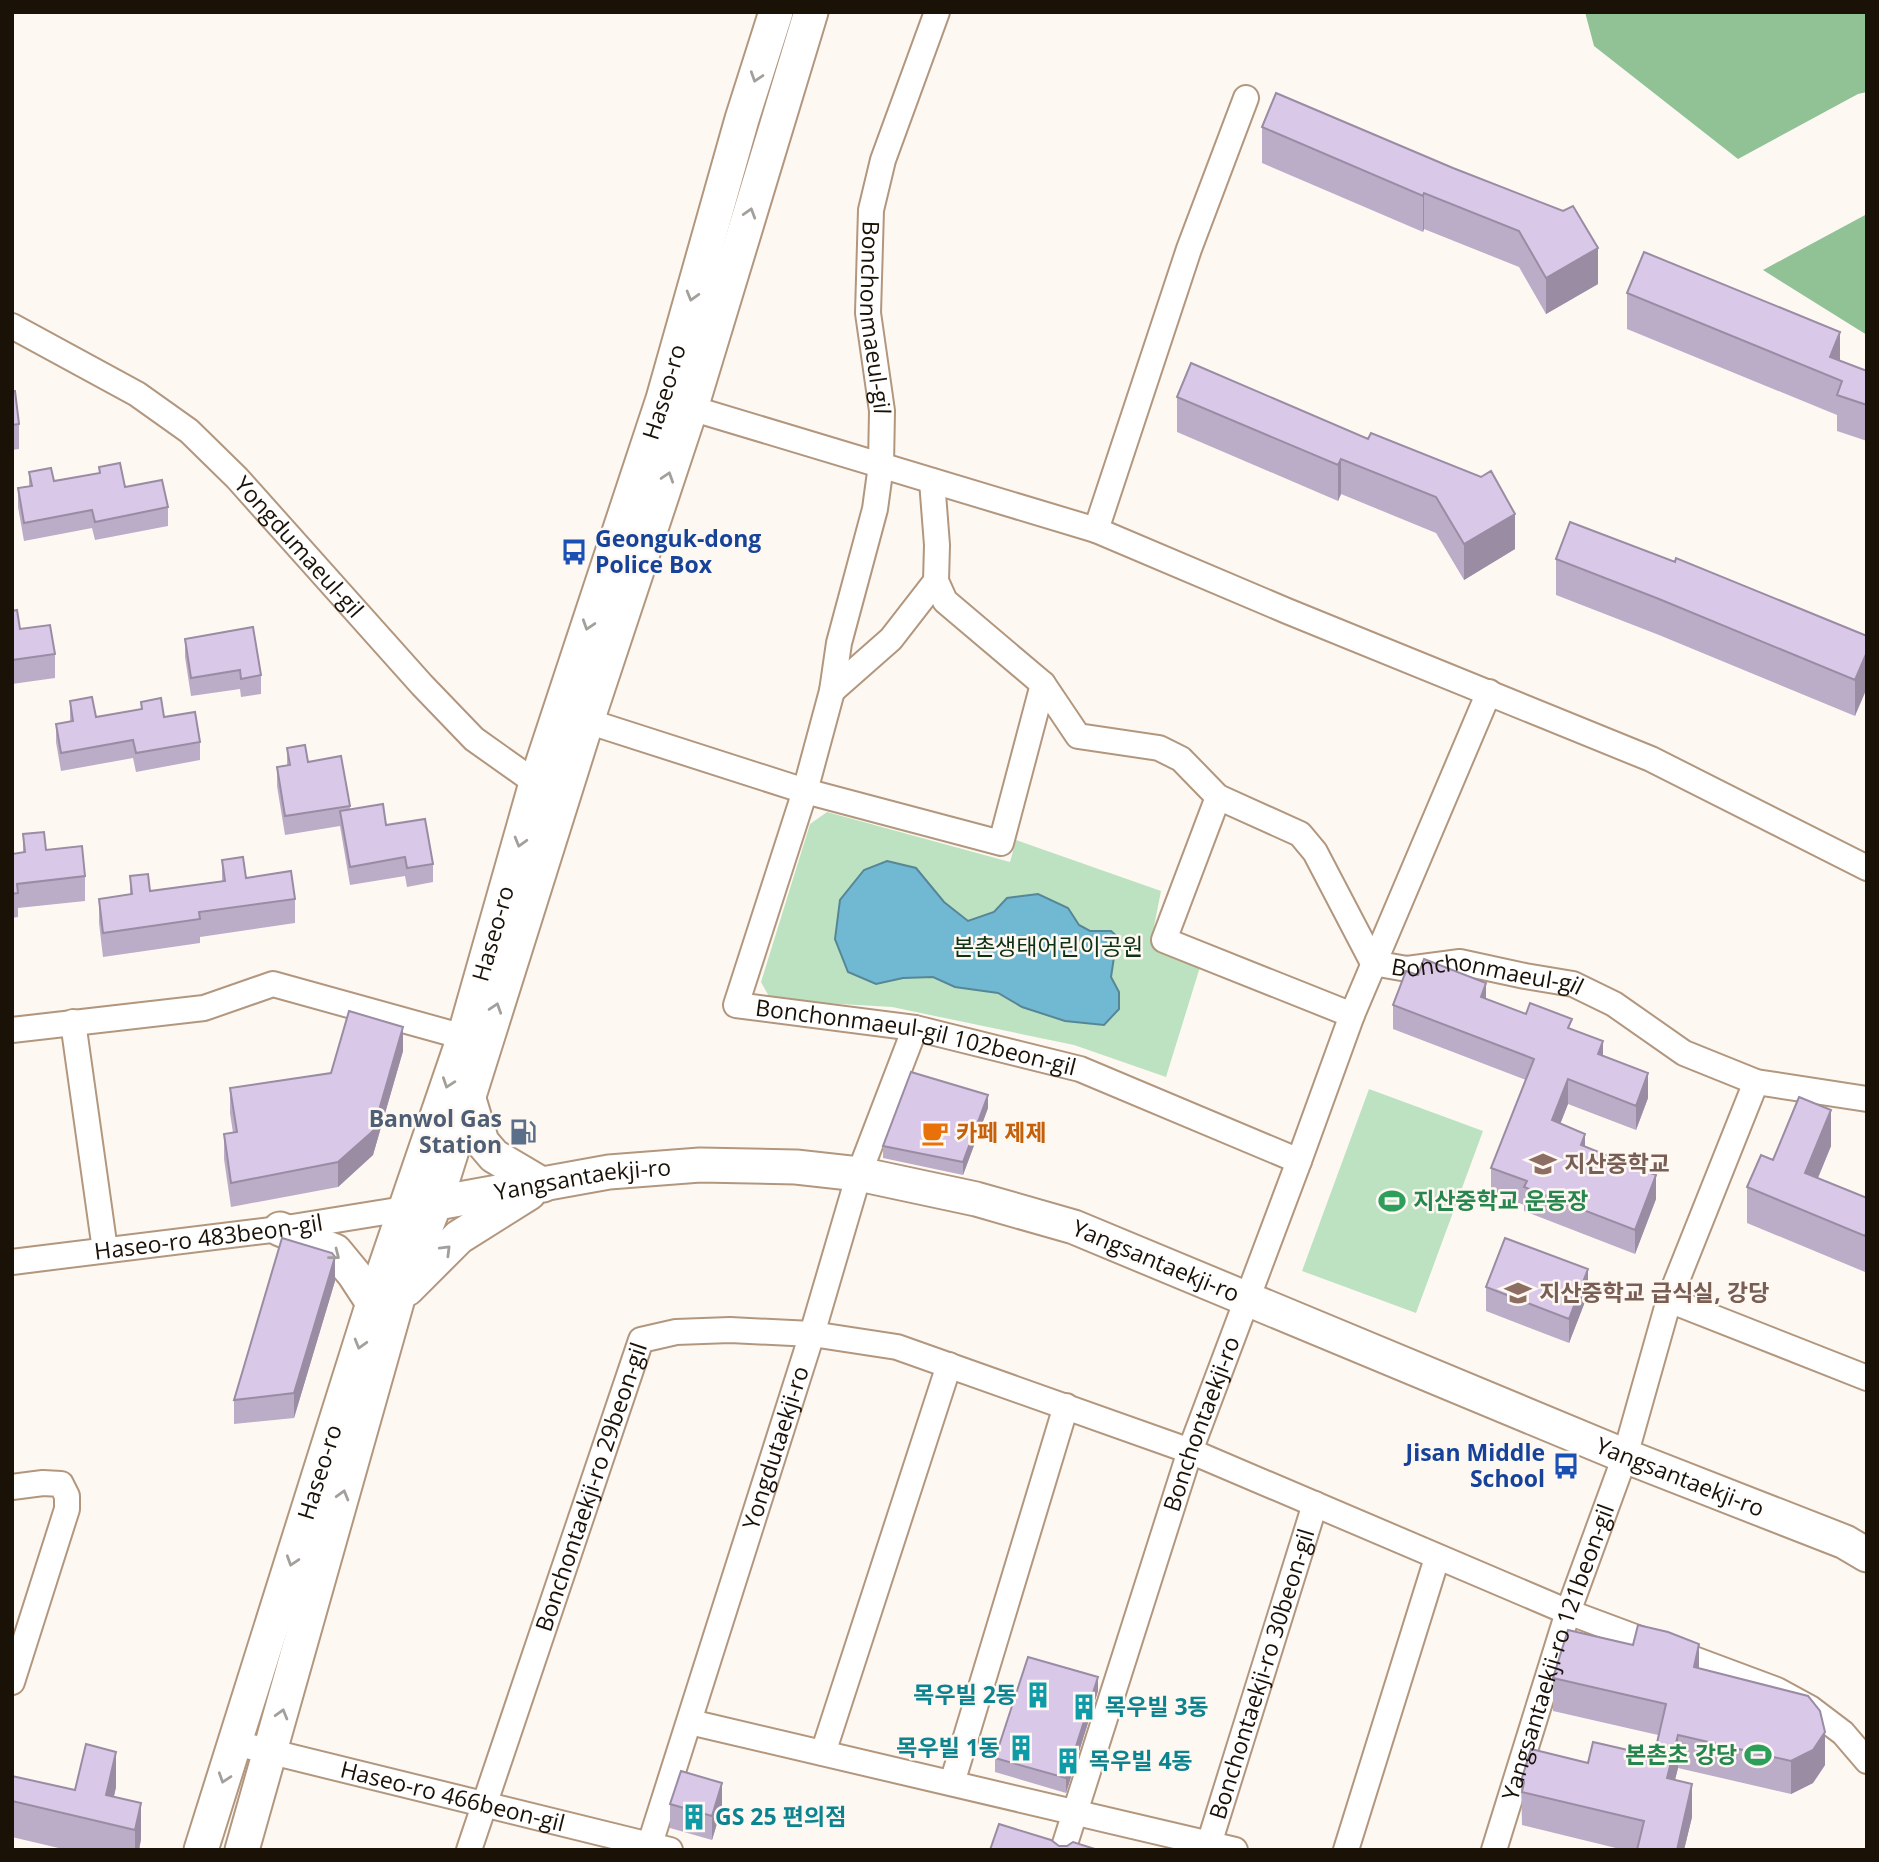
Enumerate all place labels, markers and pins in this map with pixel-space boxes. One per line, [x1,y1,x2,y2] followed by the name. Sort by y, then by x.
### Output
[595,522,761,580] place label: Geonguk-dong Police Box
[559,537,589,567] bus stop icon: Geonguk-dong Police Box
[369,1102,502,1160] place label: Banwol Gas Station
[956,1116,1047,1148] place label: 카페 제제
[508,1117,538,1147] fuel station icon: Banwol Gas Station
[920,1118,950,1148] cafe icon: 카페 제제
[1564,1147,1670,1179] place label: 지산중학교
[1528,1149,1558,1179] school or university icon: 지산중학교
[1413,1184,1588,1216] place label: 지산중학교 운동장
[1377,1186,1407,1216] sports icon: 지산중학교 운동장
[1539,1276,1769,1308] place label: 지산중학교 급식실, 강당
[1503,1278,1533,1308] school or university icon: 지산중학교 급식실, 강당
[1404,1436,1545,1494] place label: Jisan Middle School
[1551,1451,1581,1481] bus stop icon: Jisan Middle School
[913,1678,1017,1710] place label: 목우빌 2동
[1023,1680,1053,1710] building icon: 목우빌 2동
[1105,1690,1209,1722] place label: 목우빌 3동
[1069,1692,1099,1722] building icon: 목우빌 3동
[896,1731,1000,1763] place label: 목우빌 1동
[1006,1733,1036,1763] building icon: 목우빌 1동
[1625,1738,1737,1770] place label: 본촌초 강당
[1743,1740,1773,1770] sports icon: 본촌초 강당
[1089,1744,1193,1776] place label: 목우빌 4동
[1053,1746,1083,1776] building icon: 목우빌 4동
[715,1800,846,1832] place label: GS 25 편의점
[679,1802,709,1832] building icon: GS 25 편의점

